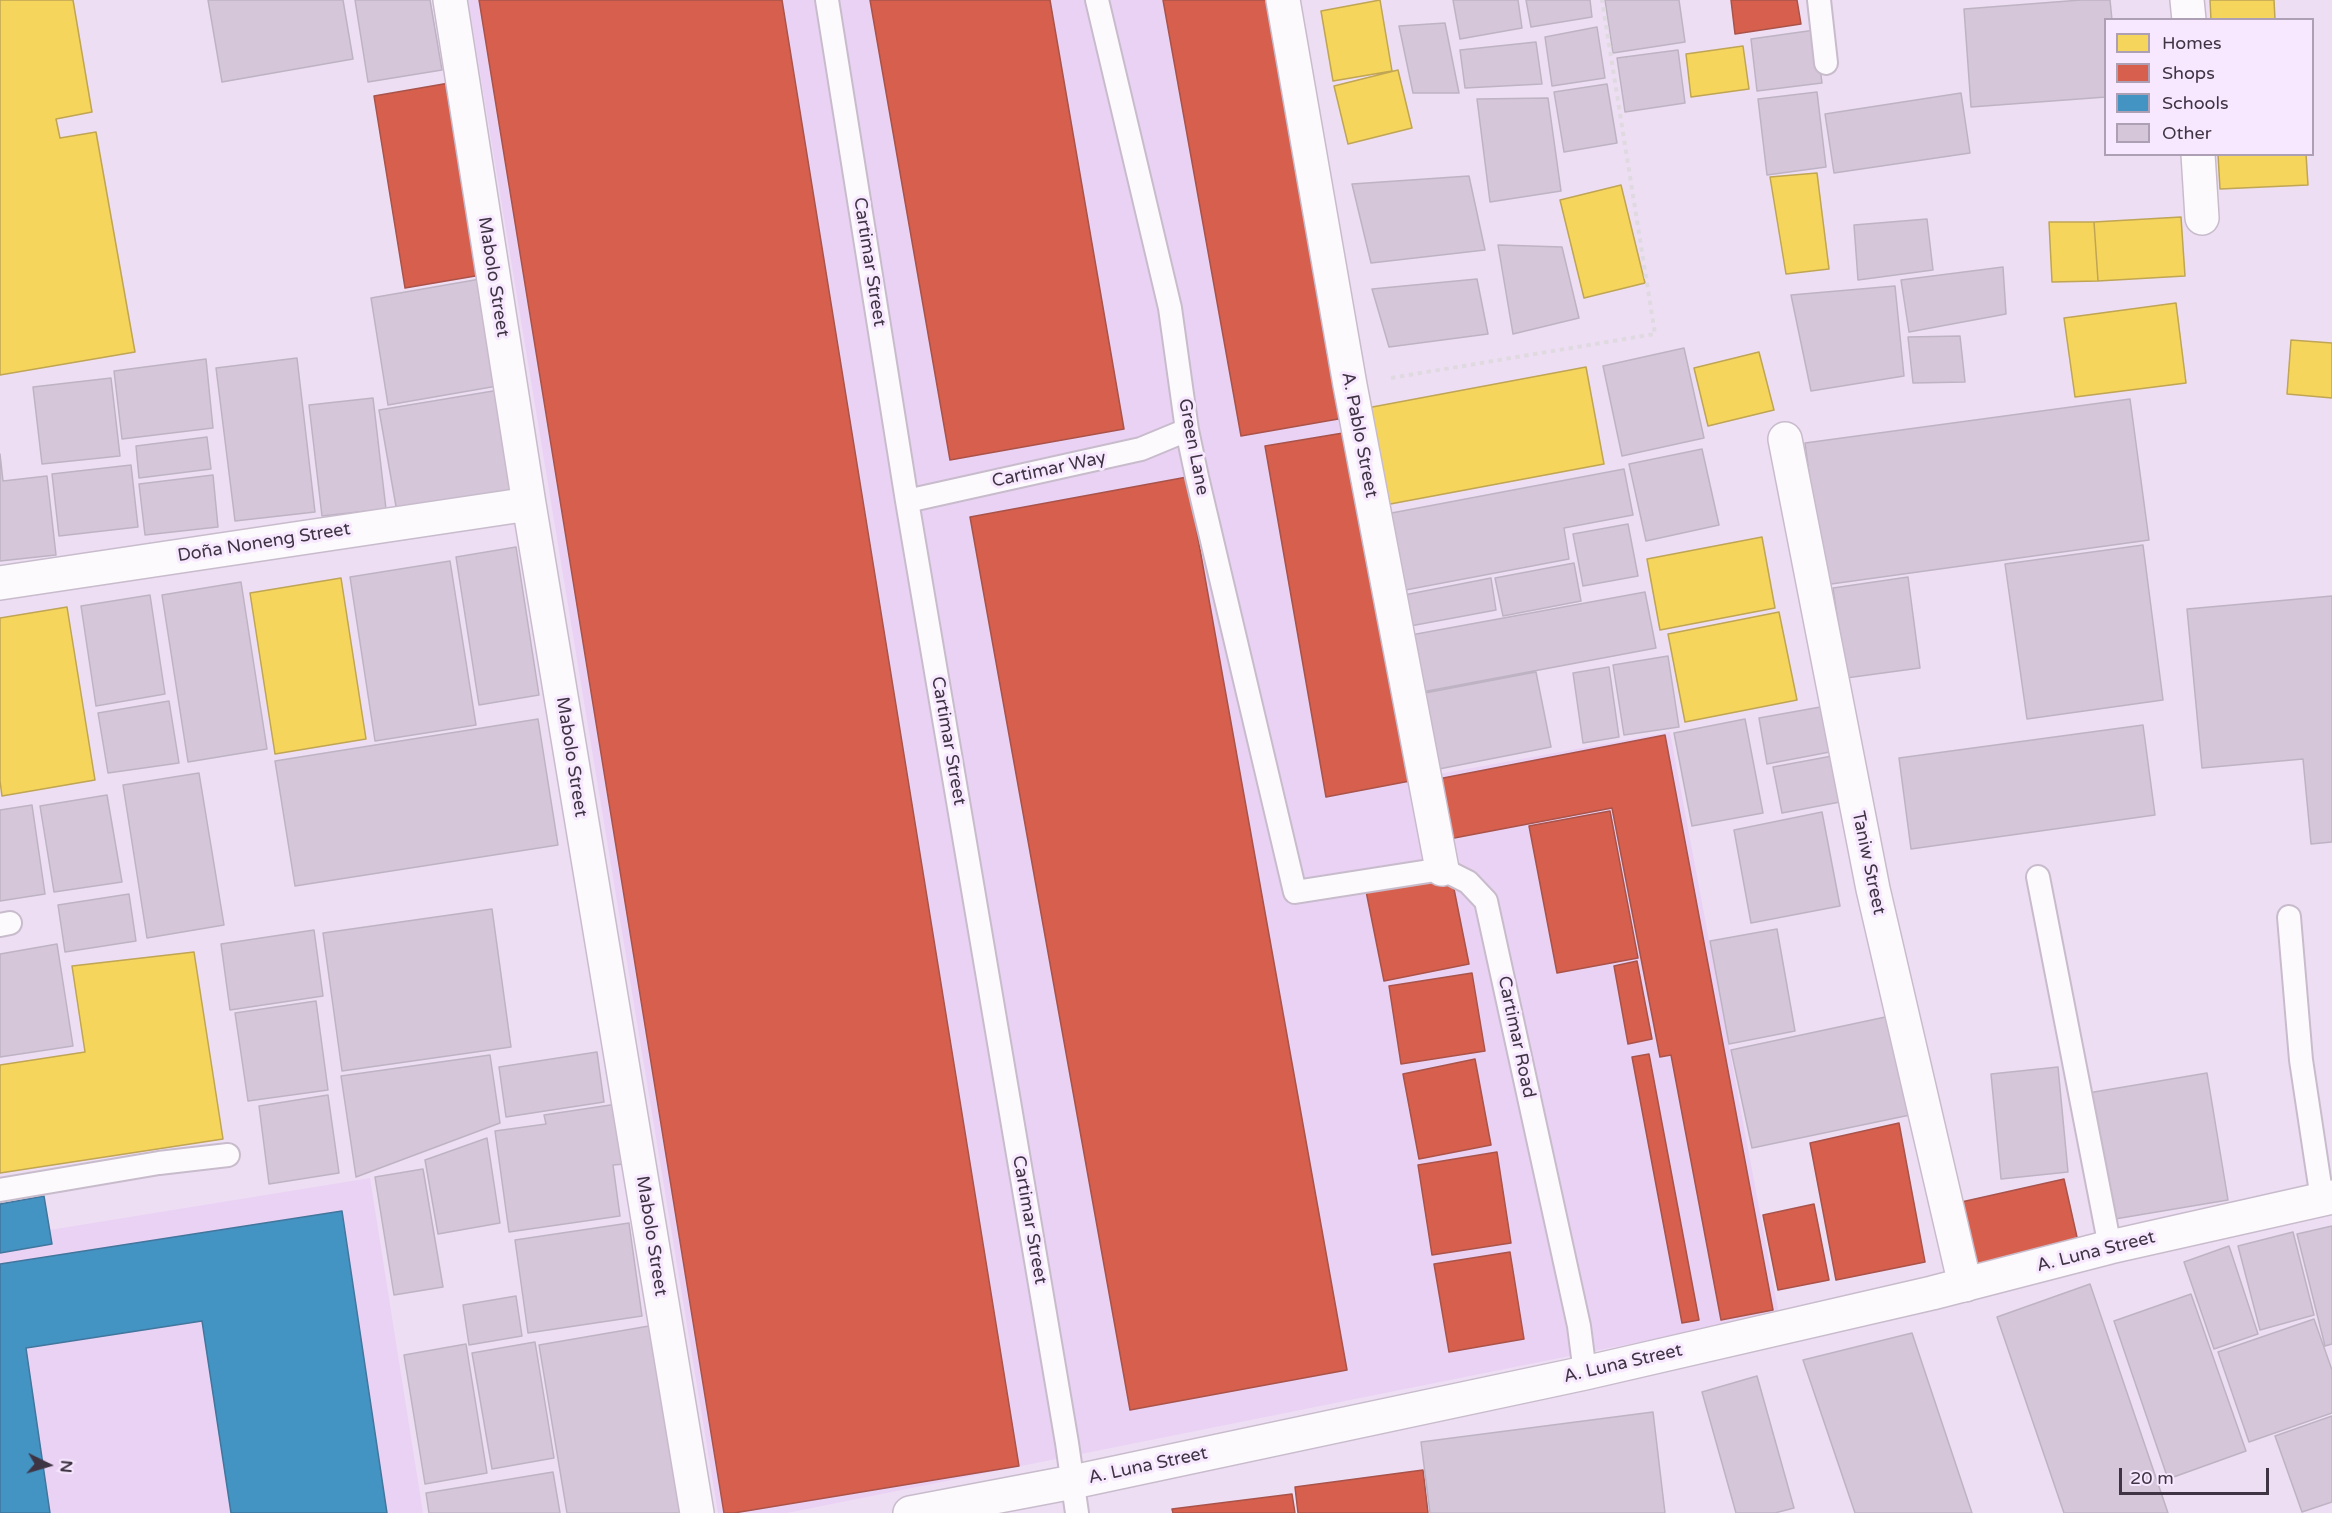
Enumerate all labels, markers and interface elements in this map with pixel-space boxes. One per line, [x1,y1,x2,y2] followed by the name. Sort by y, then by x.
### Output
[2104,18,2314,156] legend
[2162,32,2222,54] text: Homes
[2162,62,2215,84] text: Shops
[2162,92,2229,114] text: Schools
[2162,122,2212,144] text: Other
[848,196,890,328] street label: Cartimar Street
[473,215,513,339] street label: Mabolo Street
[1336,370,1382,500] street label: A. Pablo Street
[1173,397,1213,497] street label: Green Lane
[990,447,1108,493] street label: Cartimar Way
[176,519,352,567] street label: Doña Noneng Street
[926,675,970,807] street label: Cartimar Street
[551,695,591,819] street label: Mabolo Street
[1846,809,1890,917] street label: Taniw Street
[1493,974,1539,1100] street label: Cartimar Road
[1007,1154,1051,1286] street label: Cartimar Street
[631,1174,671,1298] street label: Mabolo Street
[2035,1227,2157,1277] street label: A. Luna Street
[1561,1340,1685,1388] street label: A. Luna Street
[18,1435,78,1495] north arrow
[1086,1443,1210,1489] street label: A. Luna Street
[2122,1456,2272,1494] scale bar
[55,1459,76,1474] text: N
[2130,1467,2174,1489] text: 20 m

